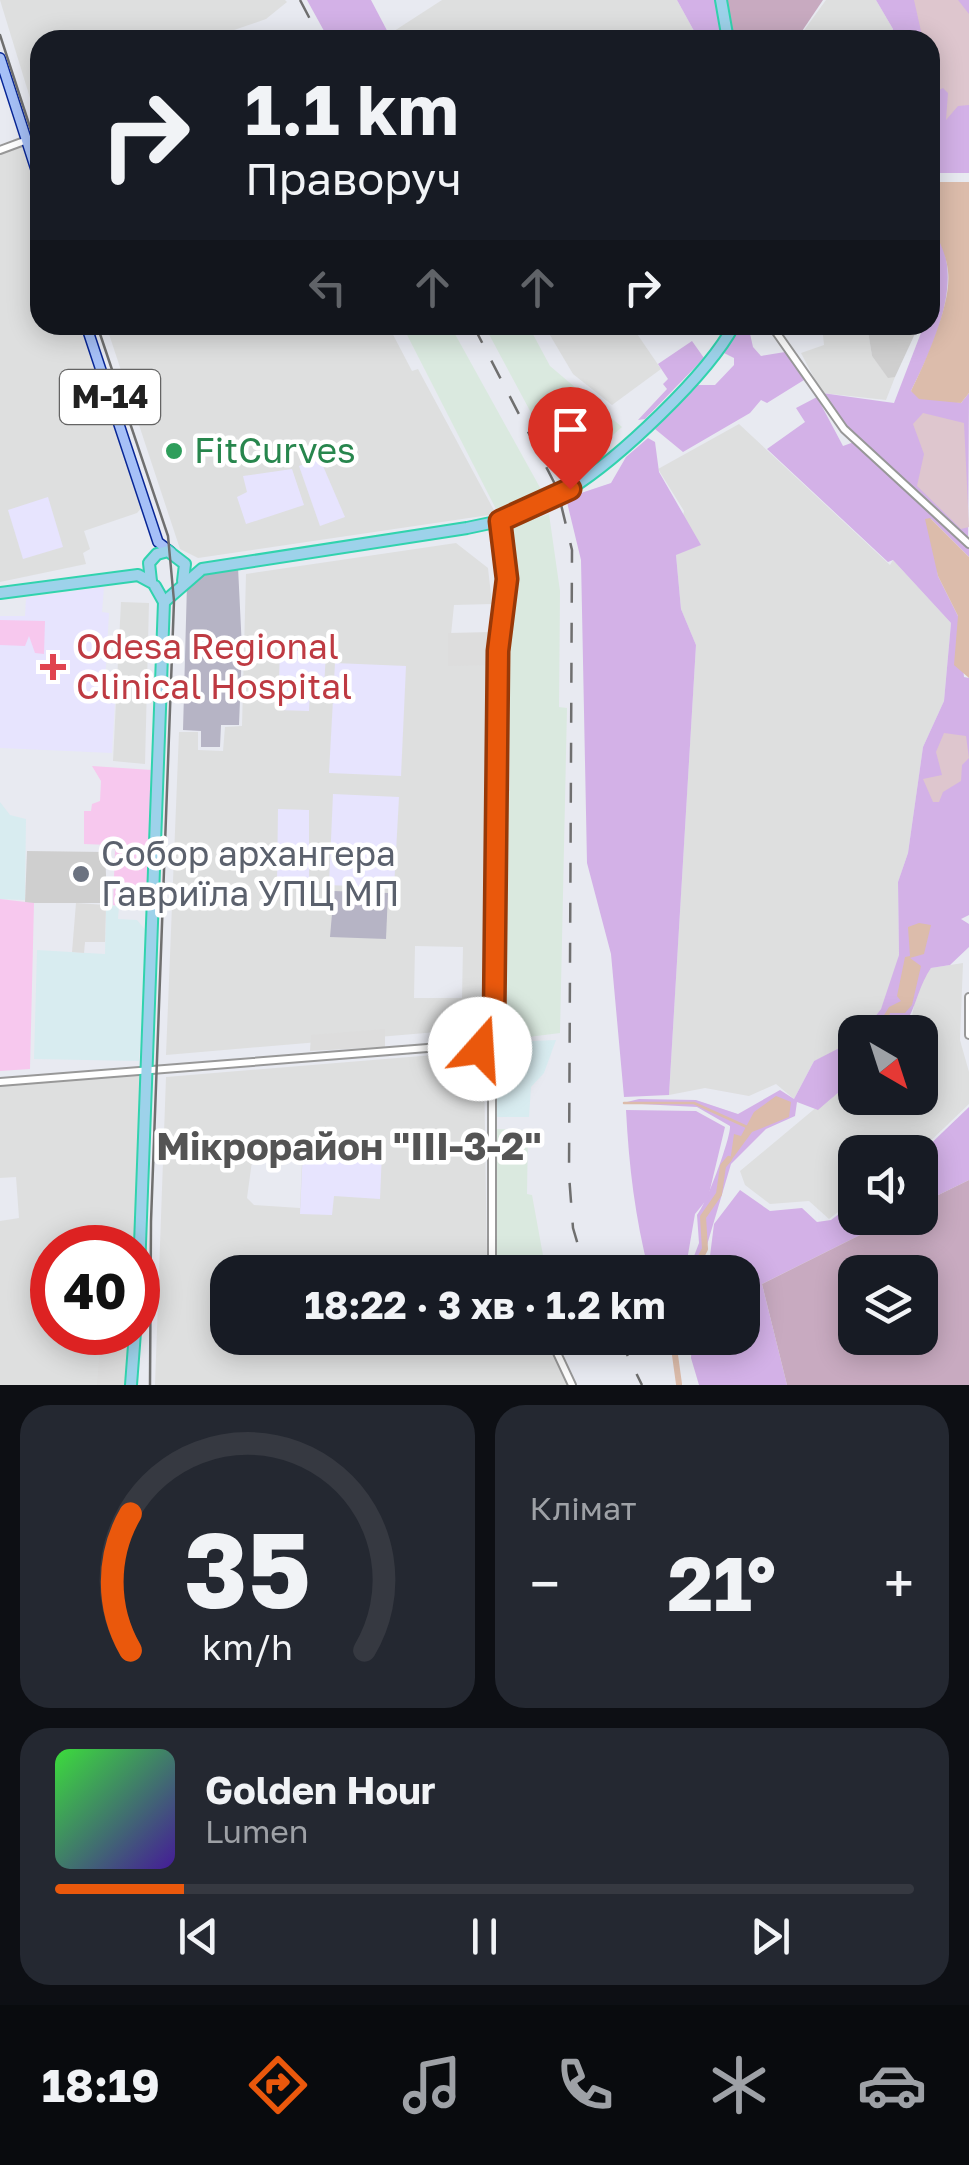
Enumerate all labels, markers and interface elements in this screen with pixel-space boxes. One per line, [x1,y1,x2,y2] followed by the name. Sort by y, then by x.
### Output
[245,66,459,150] text: 1.1 km
[80,70,210,200] icon: right
[245,151,462,205] text: Праворуч
[300,260,355,315] icon: left
[405,260,460,315] icon: ahead
[510,260,565,315] icon: ahead
[615,260,670,315] icon: right
[60,370,160,424] road number: М-14
[528,387,613,490] pin
[543,402,598,457] icon: arrive
[194,429,356,471] place label: FitCurves
[163,440,185,462] marker: FitCurves
[76,625,352,707] place label: Odesa Regional Clinical Hospital
[40,654,66,680] marker: Odesa Regional Clinical Hospital
[101,832,399,914] place label: Собор архангера Гавриїла УПЦ МП
[70,863,92,885] marker: Собор архангера Гавриїла УПЦ МП
[428,997,532,1101] position arrow
[838,1015,938,1115] north arrow
[838,1015,938,1355] map controls
[156,1123,542,1168] district label: Мікрорайон "ІІІ-3-2"
[838,1135,938,1235] button: sound
[30,1225,160,1355] speed limit sign: 40
[838,1255,938,1355] button: layers
[304,1282,666,1327] text: 18:22 · 3 хв · 1.2 km
[530,1489,636,1527] text: Клімат
[184,1506,311,1631] text: 35
[667,1537,776,1628] text: 21°
[530,1550,560,1616] text: −
[884,1550,914,1616] text: +
[202,1625,293,1668] text: km/h
[205,1767,436,1812] text: Golden Hour
[205,1812,309,1850] text: Lumen
[171,1909,226,1964] icon: previous
[457,1909,512,1964] icon: pause
[743,1909,798,1964] icon: next
[243,2050,313,2120] icon: directions
[397,2050,467,2120] icon: music
[550,2050,620,2120] icon: phone
[704,2050,774,2120] icon: climate
[857,2050,927,2120] icon: car
[42,2058,160,2112] text: 18:19

